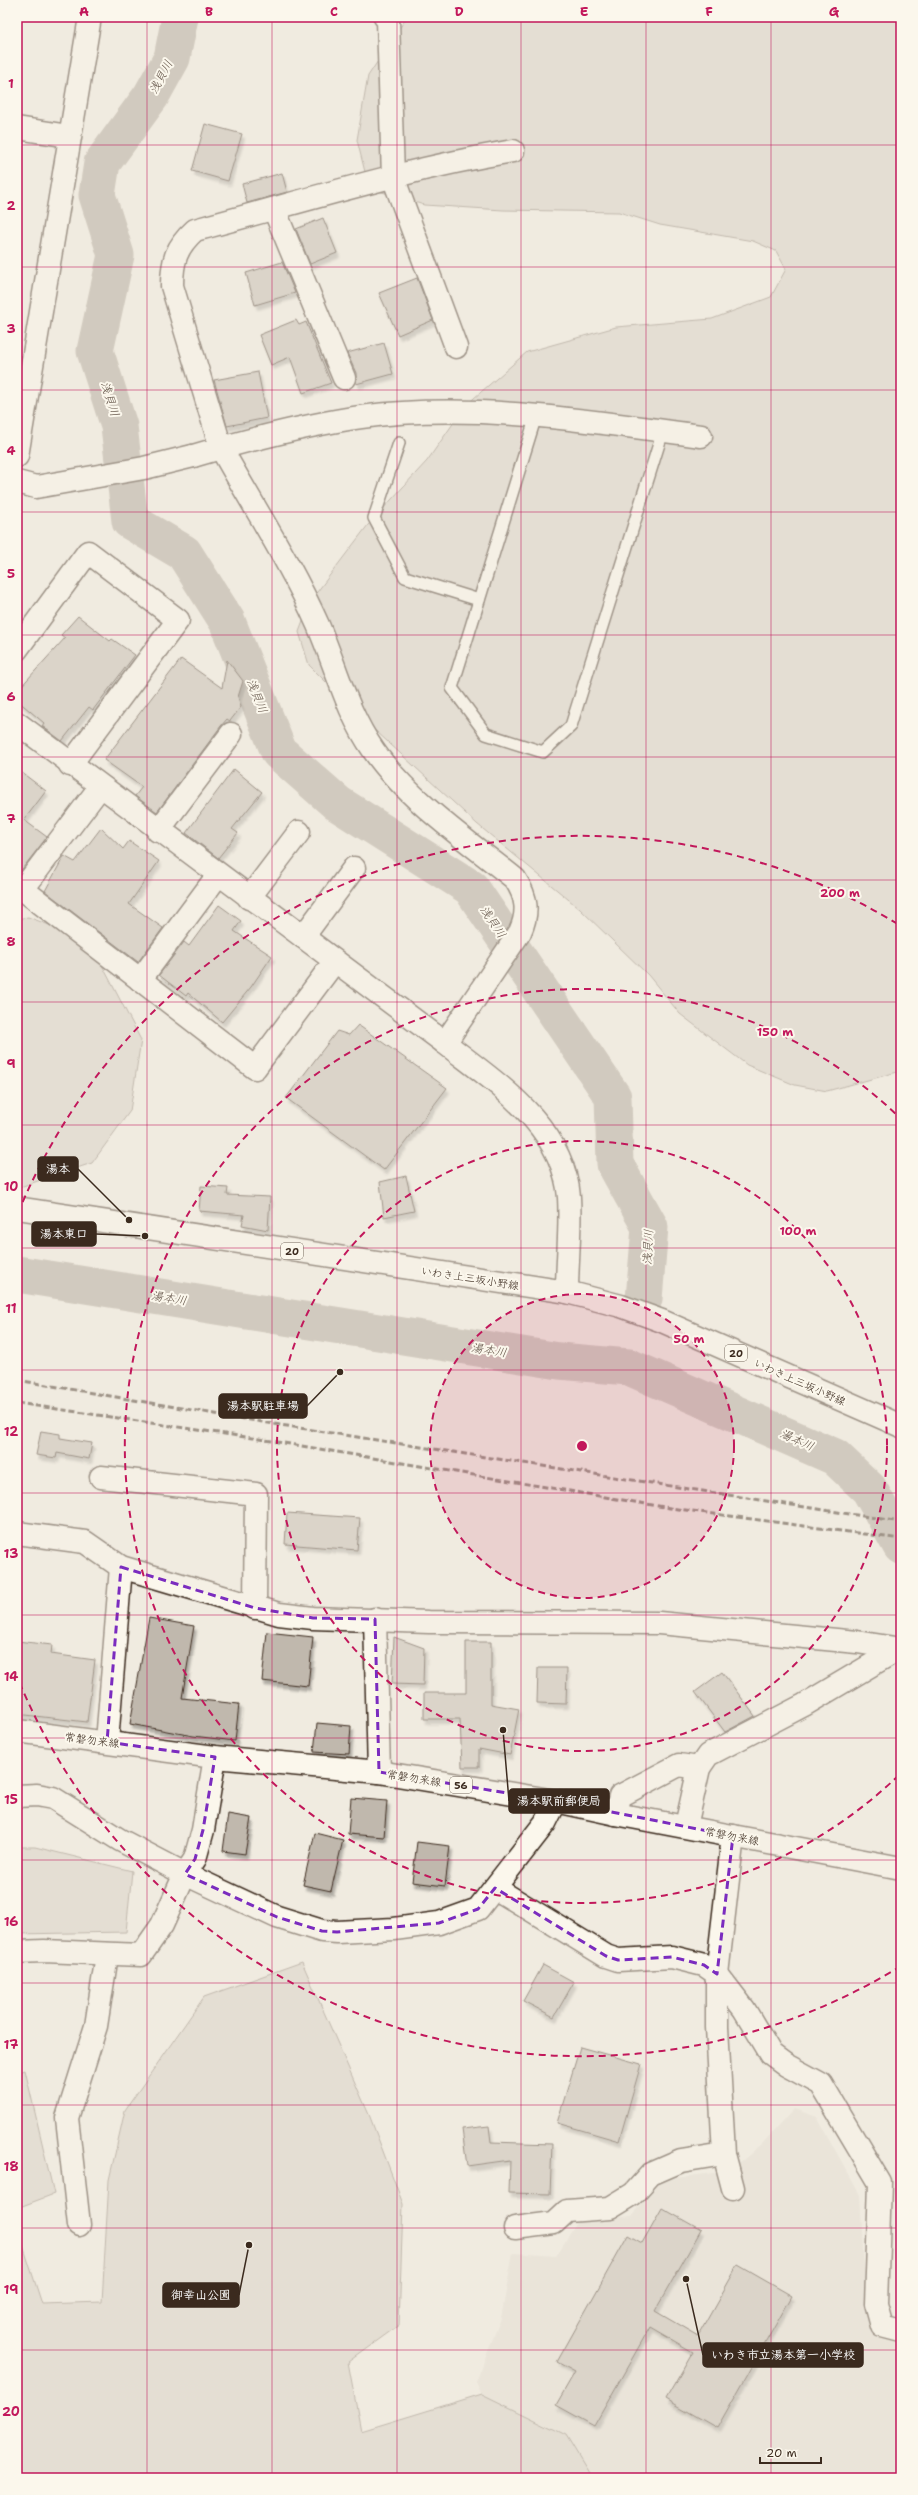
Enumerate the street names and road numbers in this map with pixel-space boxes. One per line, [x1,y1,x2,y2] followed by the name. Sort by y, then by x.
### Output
[281,1243,303,1259] road number: 20
[420,1263,520,1294] street label: いわき上三坂小野線
[725,1345,747,1361] road number: 20
[752,1355,848,1409] street label: いわき上三坂小野線
[64,1730,120,1751] street label: 常磐勿来線
[386,1767,442,1790] street label: 常磐勿来線
[450,1777,472,1793] road number: 56
[703,1824,760,1849] street label: 常磐勿来線

